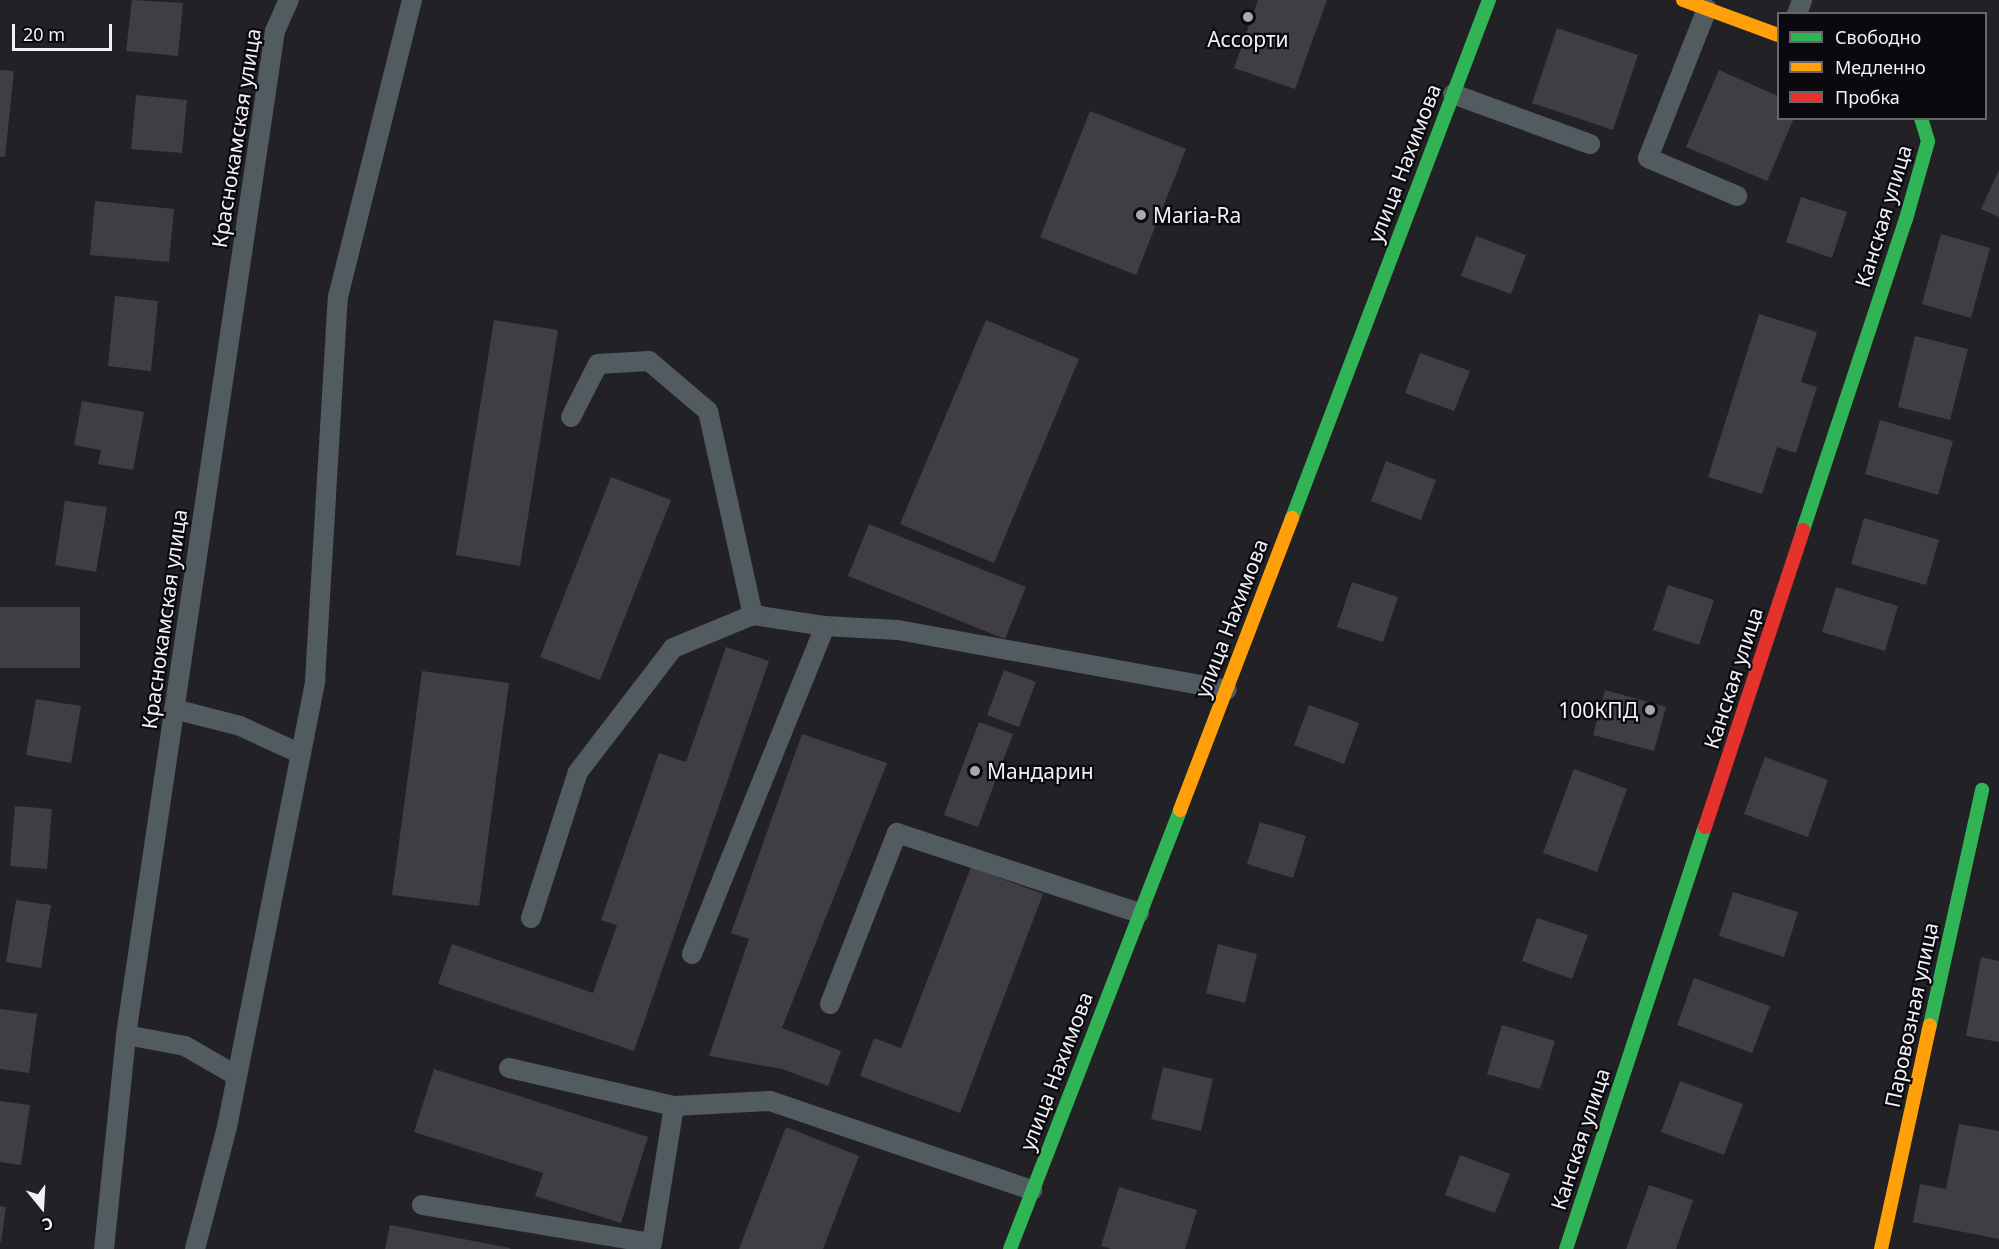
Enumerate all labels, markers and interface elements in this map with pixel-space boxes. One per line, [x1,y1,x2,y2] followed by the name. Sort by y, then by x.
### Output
[1241,10,1255,24] marker: Ассорти
[15,12,116,50] scale bar
[1777,12,1987,120] legend
[23,22,65,46] text: 20 m
[1835,25,1921,49] text: Свободно
[1207,26,1289,52] place label: Ассорти
[206,27,266,249] street label: Краснокамская улица
[1835,55,1926,79] text: Медленно
[1362,80,1446,246] street label: улица Нахимова
[1835,85,1900,109] text: Пробка
[1849,142,1917,290] street label: Канская улица
[1153,202,1241,228] place label: Maria-Ra
[1134,208,1148,222] marker: Maria-Ra
[136,507,192,731] street label: Краснокамская улица
[1189,535,1273,701] street label: улица Нахимова
[1698,604,1768,752] street label: Канская улица
[1558,697,1638,723] place label: 100КПД
[1643,703,1657,717] marker: 100КПД
[987,758,1094,784] place label: Мандарин
[968,764,982,778] marker: Мандарин
[1879,920,1943,1110] street label: Паровозная улица
[1014,988,1098,1154] street label: улица Нахимова
[1545,1065,1615,1213] street label: Канская улица
[12,1177,72,1237] north arrow
[39,1212,56,1236] text: С

